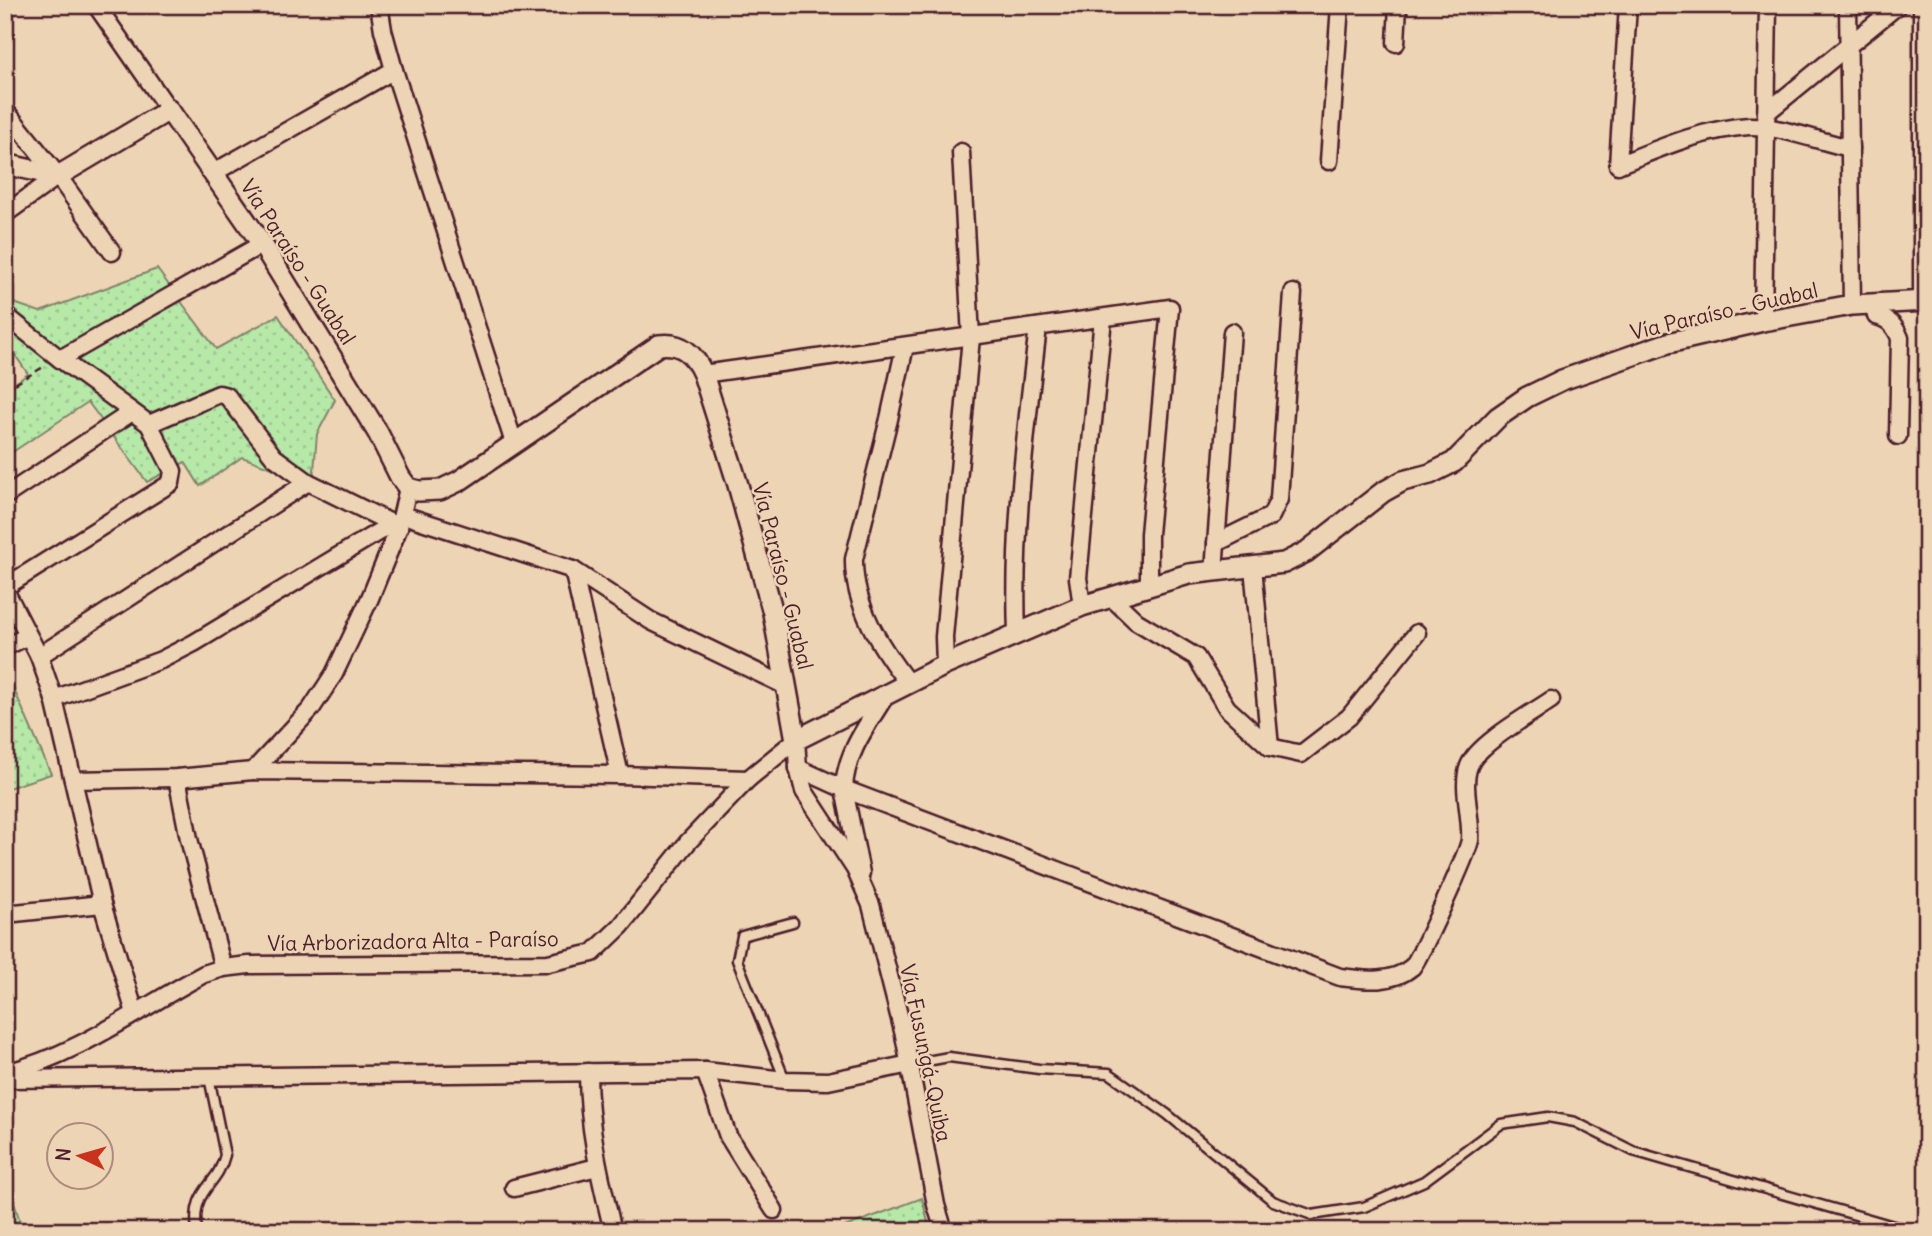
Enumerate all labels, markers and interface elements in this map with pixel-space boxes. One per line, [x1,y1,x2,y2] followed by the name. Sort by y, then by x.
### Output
[234,174,362,350] street label: Vía Paraíso - Guabal
[1627,276,1821,346] street label: Vía Paraíso - Guabal
[747,480,819,672] street label: Vía Paraíso - Guabal
[267,925,559,957] street label: Vía Arborizadora Alta - Paraíso
[894,962,958,1144] street label: Vía Fusungá-Quiba
[46,1120,116,1190] north arrow
[51,1147,76,1162] text: N

